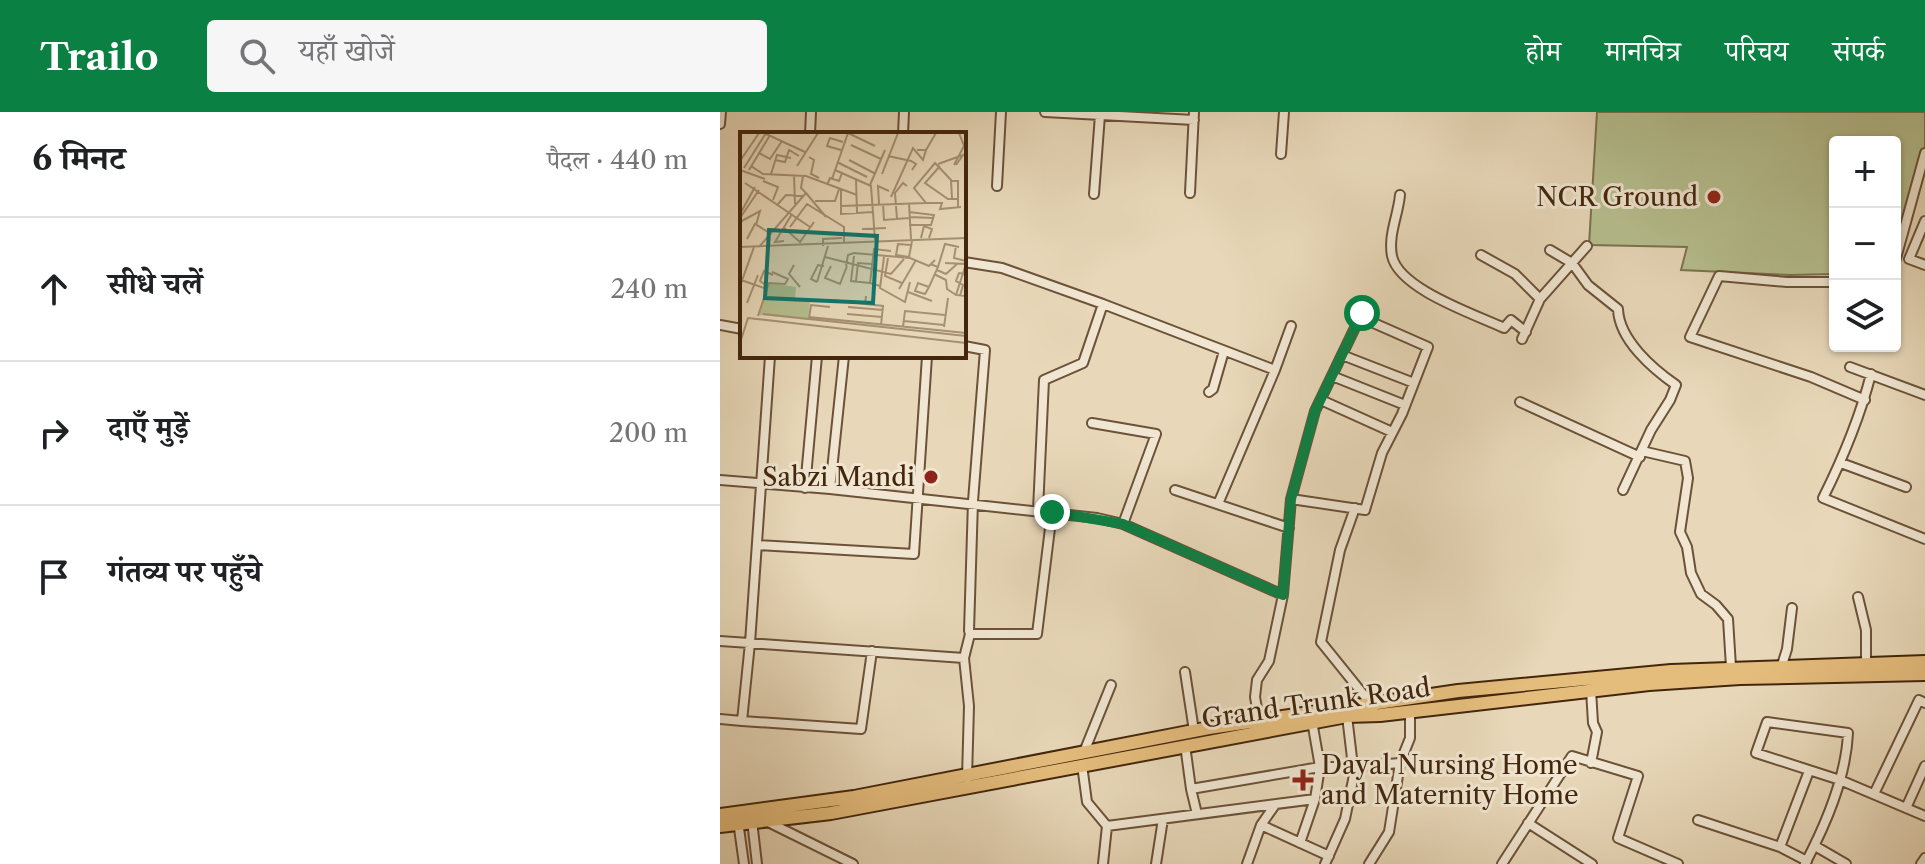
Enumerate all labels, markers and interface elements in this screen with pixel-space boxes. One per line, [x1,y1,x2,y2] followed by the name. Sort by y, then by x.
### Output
[207,20,767,92] search box
[299,32,394,69] text: यहाँ खोजें
[40,33,159,80] text: Trailo
[235,34,279,78] icon: search
[1525,34,1561,68] text: होम
[1605,34,1681,68] text: मानचित्र
[1725,34,1788,68] text: परिचय
[1832,34,1885,68] text: संपर्क
[740,132,966,358] inset map
[1829,136,1901,352] map controls
[1829,136,1901,208] button: +
[32,137,125,179] text: 6 मिनट
[547,144,688,176] text: पैदल · 440 m
[1536,181,1698,213] place label: NCR Ground
[1705,188,1723,206] marker: NCR Ground
[1829,208,1901,280] button: −
[108,265,203,302] text: सीधे चलें
[32,267,76,311] icon: ahead
[610,273,688,305] text: 240 m
[1829,280,1901,352] button: layers
[1344,295,1380,331] route start
[108,409,189,446] text: दाएँ मुड़ें
[32,411,76,455] icon: right
[609,417,688,449] text: 200 m
[762,461,915,493] place label: Sabzi Mandi
[922,468,940,486] marker: Sabzi Mandi
[1034,494,1070,530] route end
[108,553,262,590] text: गंतव्य पर पहुँचे
[32,555,76,599] icon: arrive
[1200,671,1433,735] street label: Grand Trunk Road
[1321,749,1579,811] place label: Dayal Nursing Home and Maternity Home
[1292,769,1314,791] marker: Dayal Nursing Home and Maternity Home

